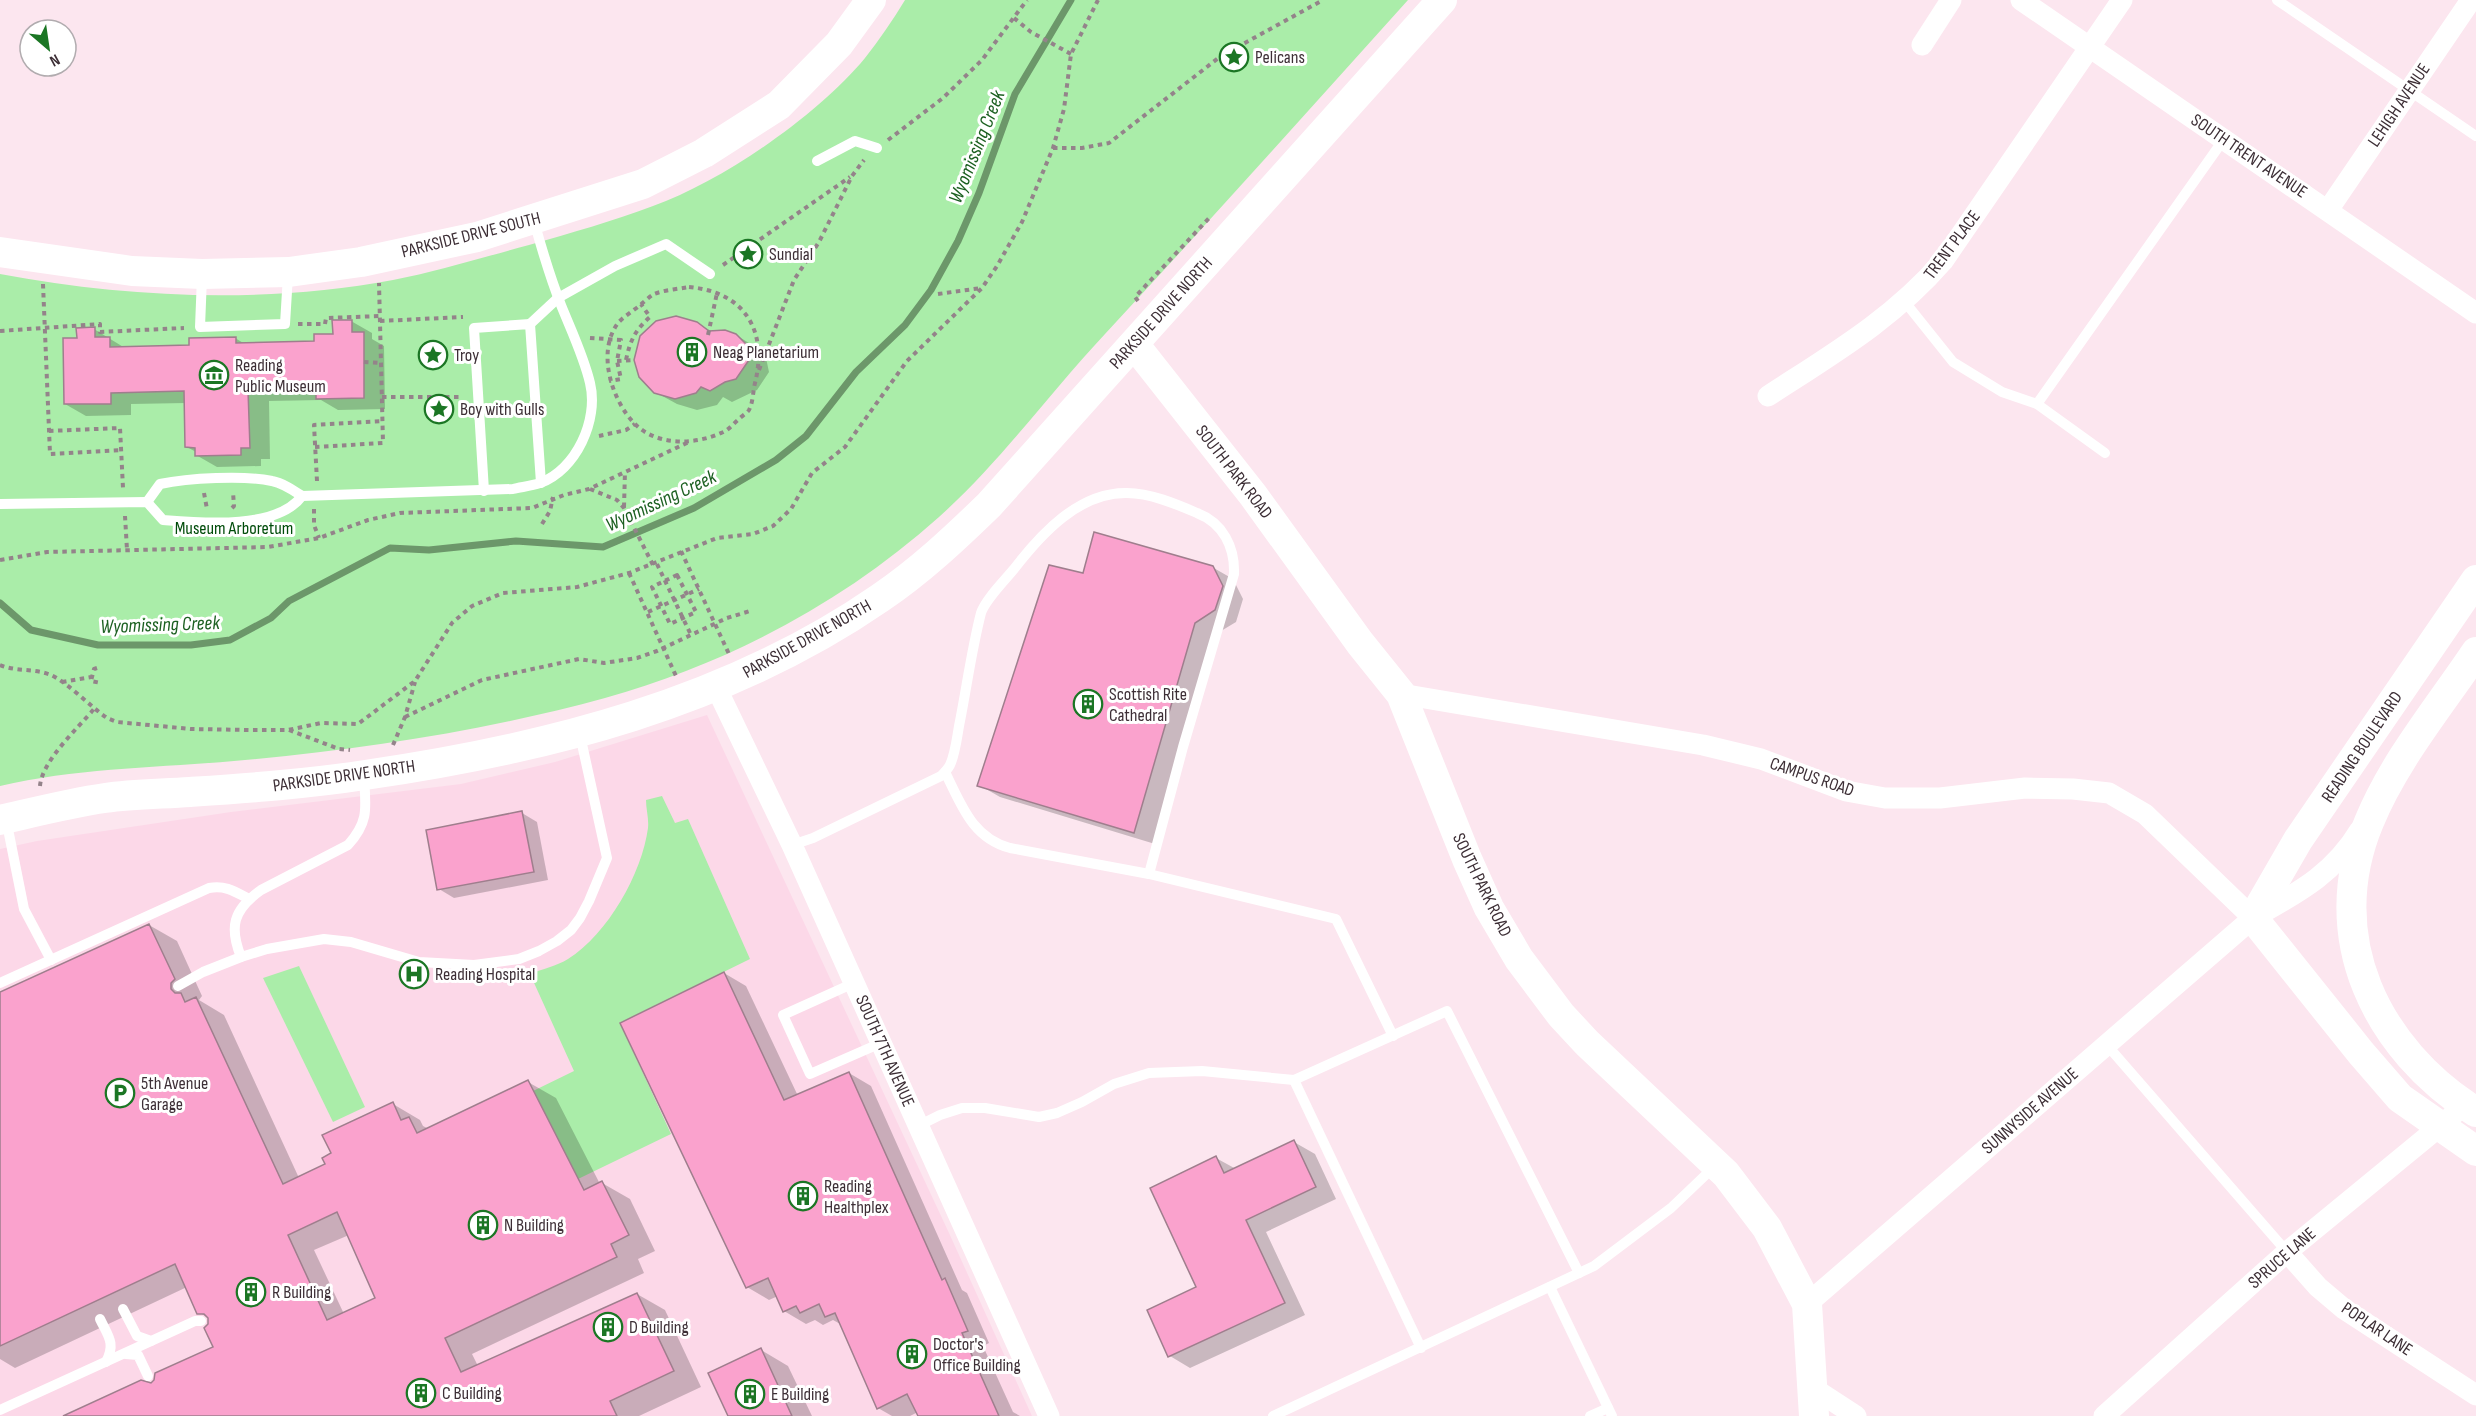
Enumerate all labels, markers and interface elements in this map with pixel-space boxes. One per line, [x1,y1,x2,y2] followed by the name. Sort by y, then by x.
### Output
[18,18,78,78] north arrow
[1218,41,1250,73] place icon: Pelicans
[1255,47,1305,68] place label: Pelicans
[46,49,63,70] text: N
[2363,59,2435,151] street label: LEHIGH AVENUE
[944,87,1011,207] water label: Wyomissing Creek
[2187,109,2311,203] street label: SOUTH TRENT AVENUE
[1919,207,1985,283] street label: TRENT PLACE
[399,208,543,262] street label: PARKSIDE DRIVE SOUTH
[732,238,764,270] place icon: Sundial
[769,244,813,265] place label: Sundial
[1105,253,1217,373] street label: PARKSIDE DRIVE NORTH
[676,336,708,368] building icon: Neag Planetarium
[417,339,449,371] place icon: Troy
[713,342,819,363] place label: Neag Planetarium
[454,345,479,366] place label: Troy
[235,355,326,397] place label: Reading Public Museum
[198,359,230,391] museum icon: Reading Public Museum
[423,393,455,425] place icon: Boy with Gulls
[460,399,544,420] place label: Boy with Gulls
[1191,421,1277,523] street label: SOUTH PARK ROAD
[602,465,721,537] water label: Wyomissing Creek
[175,518,293,539] park label: Museum Arboretum
[739,595,875,683] street label: PARKSIDE DRIVE NORTH
[100,611,221,639] water label: Wyomissing Creek
[1109,684,1187,726] place label: Scottish Rite Cathedral
[1072,688,1104,720] building icon: Scottish Rite Cathedral
[2317,688,2407,806] street label: READING BOULEVARD
[1767,753,1857,801] street label: CAMPUS ROAD
[271,756,417,796] street label: PARKSIDE DRIVE NORTH
[1448,830,1516,940] street label: SOUTH PARK ROAD
[398,958,430,990] hospital icon: Reading Hospital
[435,964,535,985] place label: Reading Hospital
[851,992,919,1110] street label: SOUTH 7TH AVENUE
[1977,1063,2083,1159] street label: SUNNYSIDE AVENUE
[141,1073,208,1115] place label: 5th Avenue Garage
[104,1077,136,1109] parking icon: 5th Avenue Garage
[824,1176,889,1218] place label: Reading Healthplex
[787,1180,819,1212] building icon: Reading Healthplex
[467,1209,499,1241] building icon: N Building
[504,1215,564,1236] place label: N Building
[2244,1223,2320,1293] street label: SPRUCE LANE
[235,1276,267,1308] building icon: R Building
[272,1282,331,1303] place label: R Building
[2338,1298,2416,1360] street label: POPLAR LANE
[592,1311,624,1343] building icon: D Building
[629,1317,689,1338] place label: D Building
[933,1334,1021,1376] place label: Doctor's Office Building
[896,1338,928,1370] building icon: Doctor's Office Building
[405,1377,437,1409] building icon: C Building
[734,1378,766,1410] building icon: E Building
[442,1383,502,1404] place label: C Building
[771,1384,829,1405] place label: E Building

